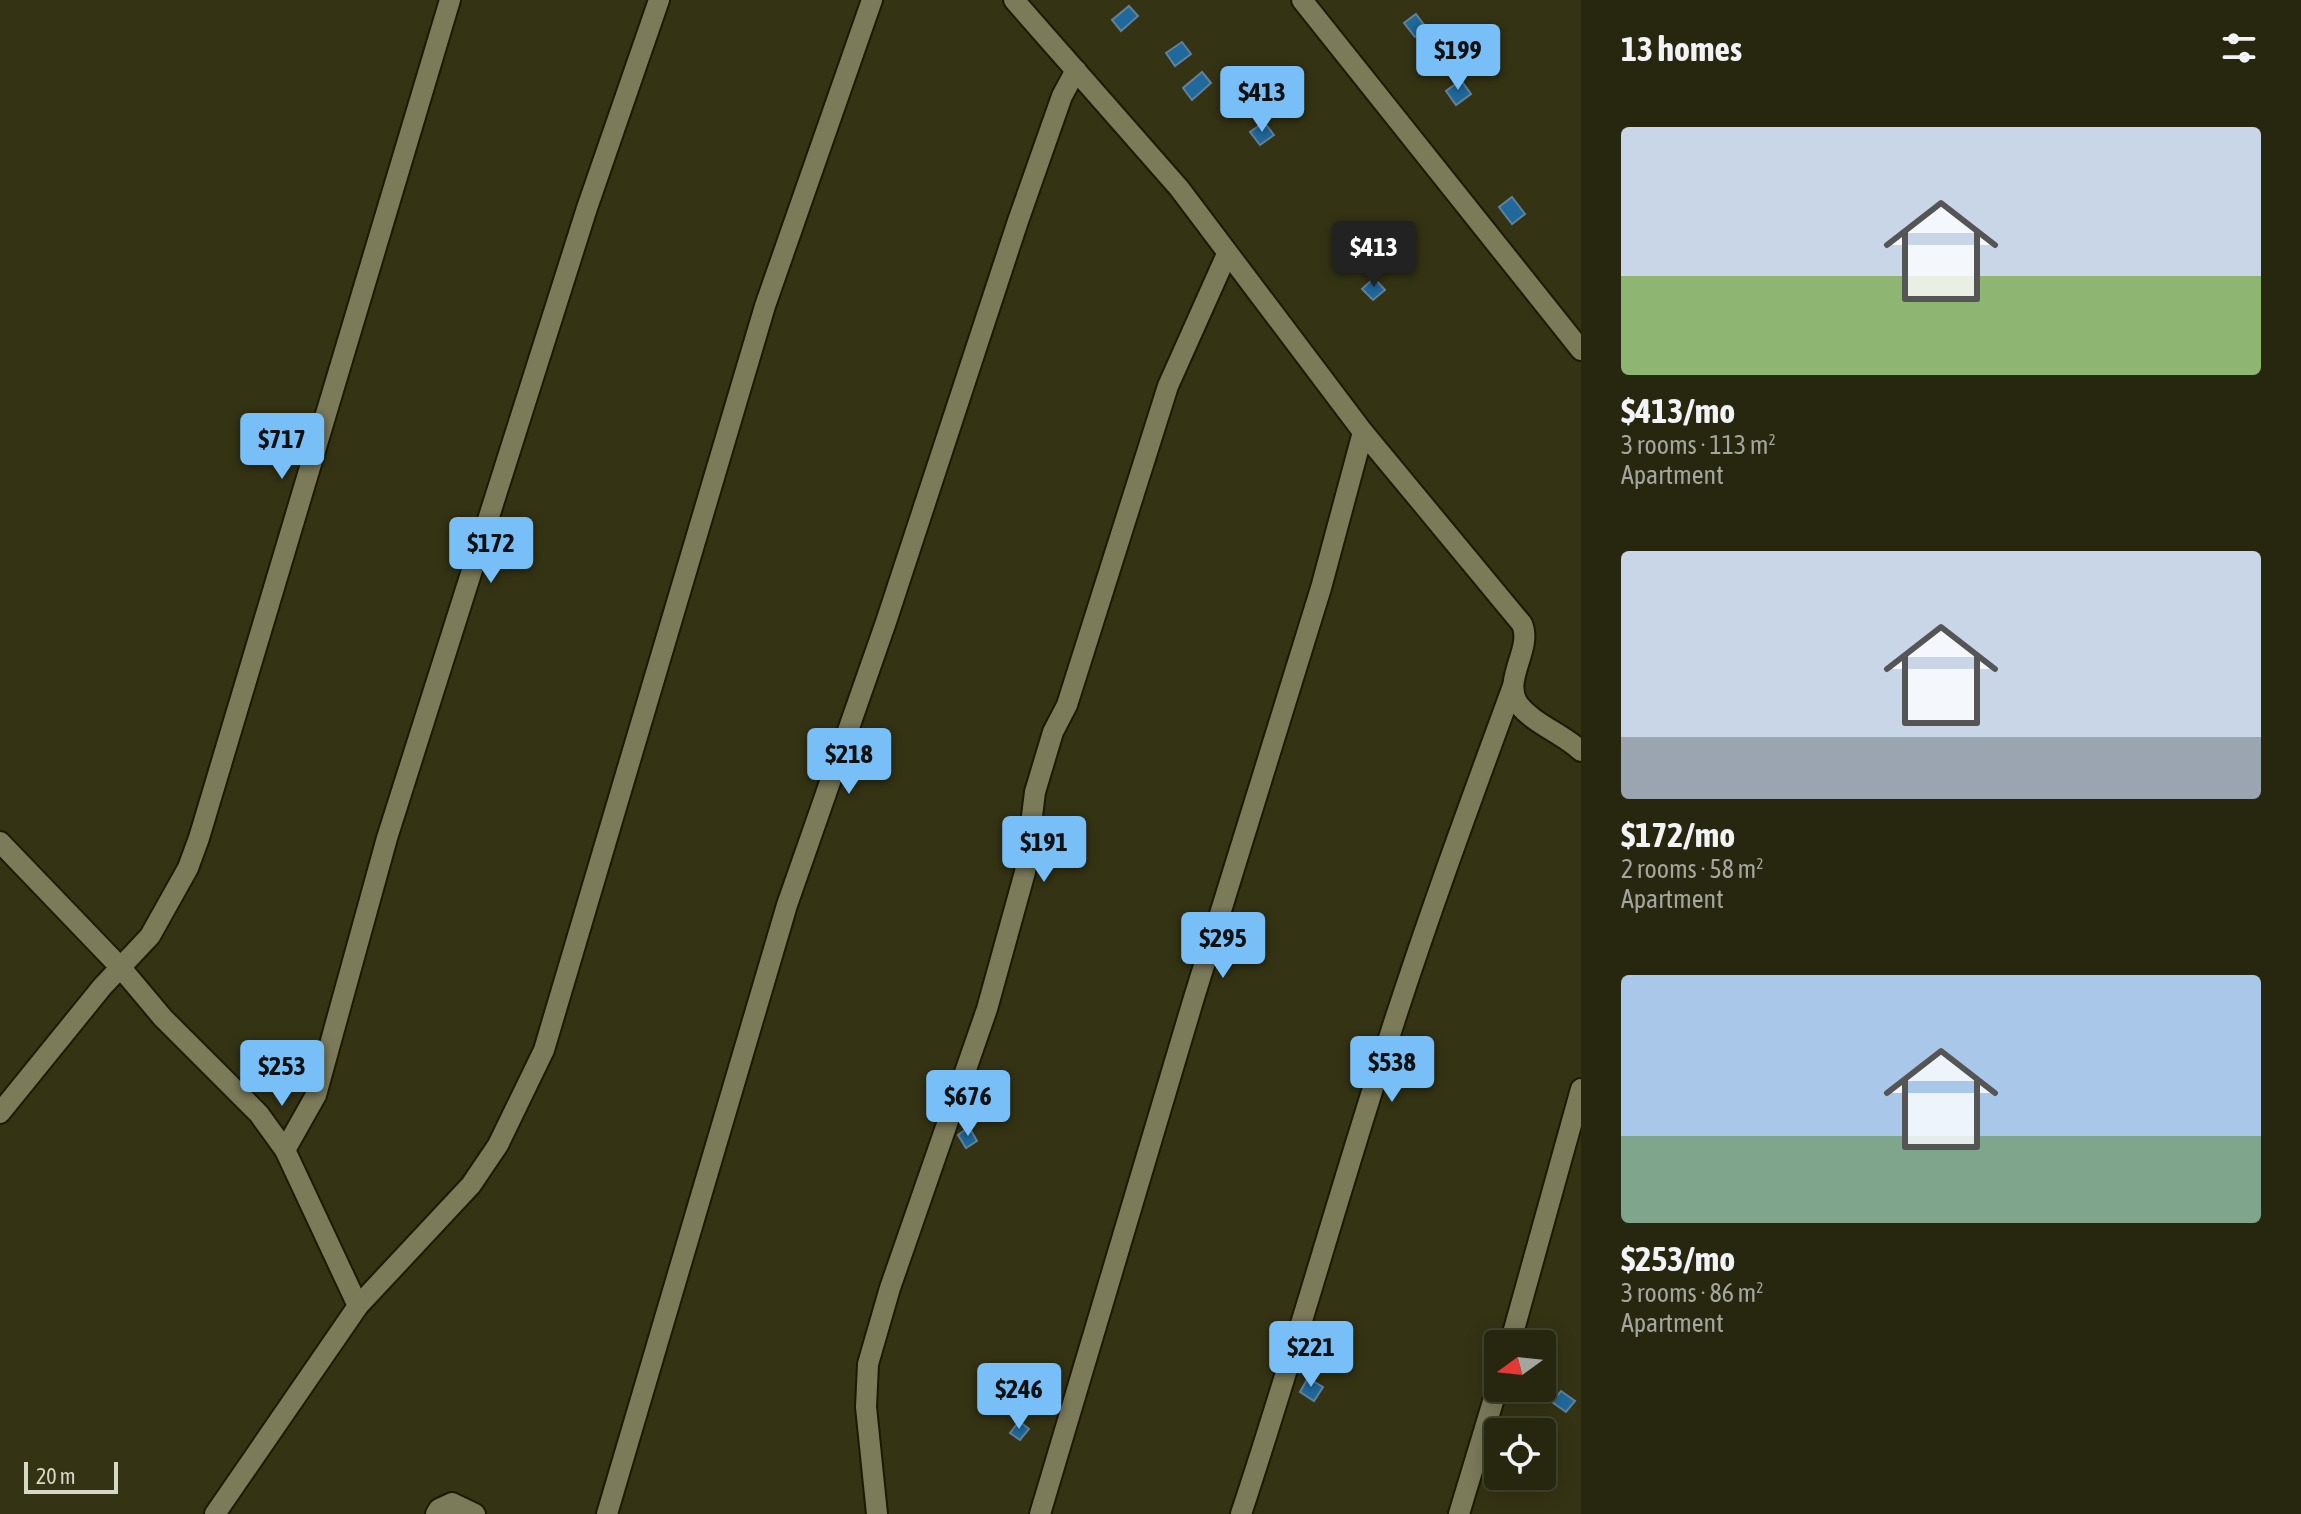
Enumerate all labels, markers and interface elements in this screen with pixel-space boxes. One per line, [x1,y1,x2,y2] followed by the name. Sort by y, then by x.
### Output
[1411,24,1505,92] pin: $199
[2217,26,2261,70] icon: filters
[1621,29,1742,68] text: 13 homes
[1434,35,1482,65] text: $199
[1215,66,1309,134] pin: $413
[1238,77,1286,107] text: $413
[1869,179,2013,323] icon: home
[1327,221,1421,289] pin: $413
[1350,232,1398,262] text: $413
[1621,391,1735,430] text: $413/mo
[235,413,329,481] pin: $717
[258,424,306,454] text: $717
[1621,430,1776,460] text: 3 rooms · 113 m²
[1621,460,1724,490] text: Apartment
[444,517,538,585] pin: $172
[467,528,515,558] text: $172
[1869,603,2013,747] icon: home
[802,728,896,796] pin: $218
[825,739,873,769] text: $218
[1621,815,1735,854] text: $172/mo
[997,816,1091,884] pin: $191
[1020,827,1068,857] text: $191
[1621,854,1763,884] text: 2 rooms · 58 m²
[1621,884,1724,914] text: Apartment
[1176,912,1270,980] pin: $295
[1199,923,1247,953] text: $295
[1869,1027,2013,1171] icon: home
[1345,1036,1439,1104] pin: $538
[235,1040,329,1108] pin: $253
[1368,1047,1416,1077] text: $538
[258,1051,306,1081] text: $253
[921,1070,1015,1138] pin: $676
[944,1081,992,1111] text: $676
[1621,1239,1735,1278] text: $253/mo
[1621,1278,1763,1308] text: 3 rooms · 86 m²
[1621,1308,1724,1338] text: Apartment
[1264,1321,1358,1389] pin: $221
[1484,1330,1556,1402] north arrow
[1484,1330,1556,1490] map controls
[1287,1332,1335,1362] text: $221
[972,1363,1066,1431] pin: $246
[995,1374,1043,1404] text: $246
[1484,1418,1556,1490] button: locate
[24,1458,118,1494] scale bar
[36,1463,76,1489] text: 20 m

